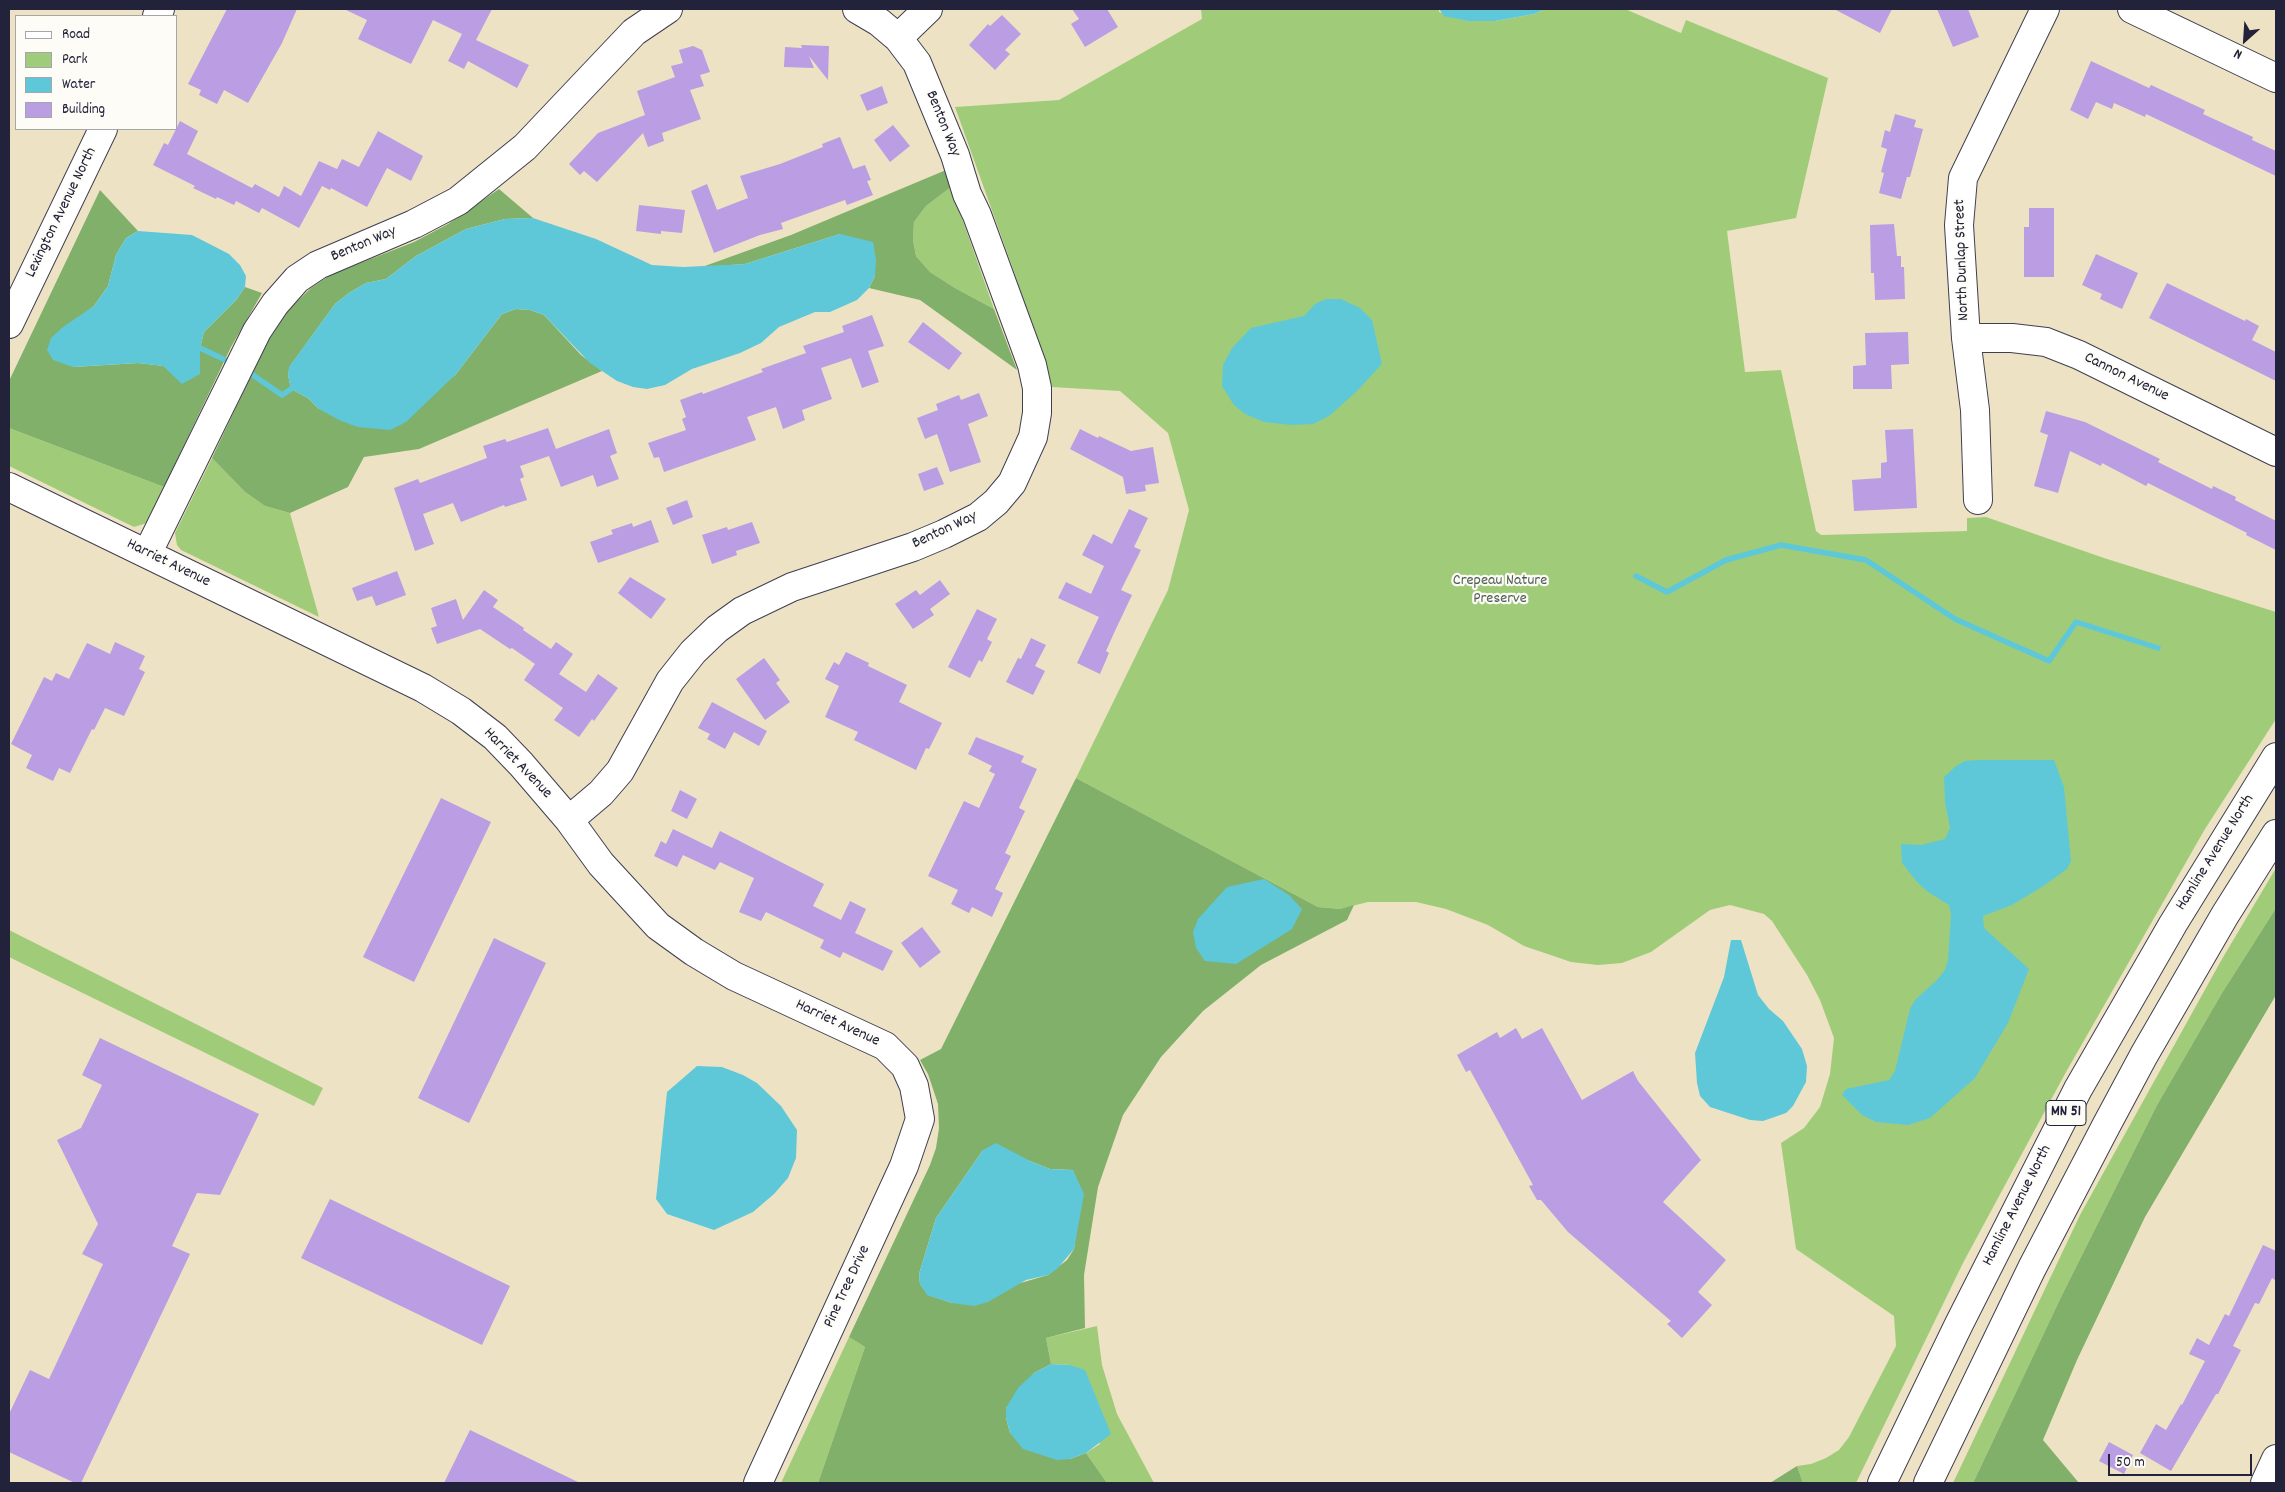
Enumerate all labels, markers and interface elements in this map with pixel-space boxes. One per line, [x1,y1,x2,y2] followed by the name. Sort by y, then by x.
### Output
[15,15,178,130] legend
[2220,15,2270,65] north arrow
[62,24,90,46] text: Road
[2231,43,2246,64] text: N
[62,49,88,71] text: Park
[62,74,95,96] text: Water
[920,88,964,160] street label: Benton Way
[62,99,105,121] text: Building
[22,145,102,281] street label: Lexington Avenue North
[1951,199,1975,321] street label: North Dunlap Street
[328,223,400,267] street label: Benton Way
[2080,349,2172,407] street label: Cannon Avenue
[910,508,980,554] street label: Benton Way
[123,535,213,593] street label: Harriet Avenue
[1453,572,1547,610] park label: Crepeau Nature Preserve
[479,725,555,803] street label: Harriet Avenue
[2173,791,2259,915] street label: Hamline Avenue North
[792,996,882,1052] street label: Harriet Avenue
[2046,1100,2086,1126] road number: MN 51
[1979,1142,2057,1270] street label: Hamline Avenue North
[820,1243,876,1331] street label: Pine Tree Drive
[2110,1444,2254,1476] scale bar
[2116,1452,2145,1474] text: 50 m

